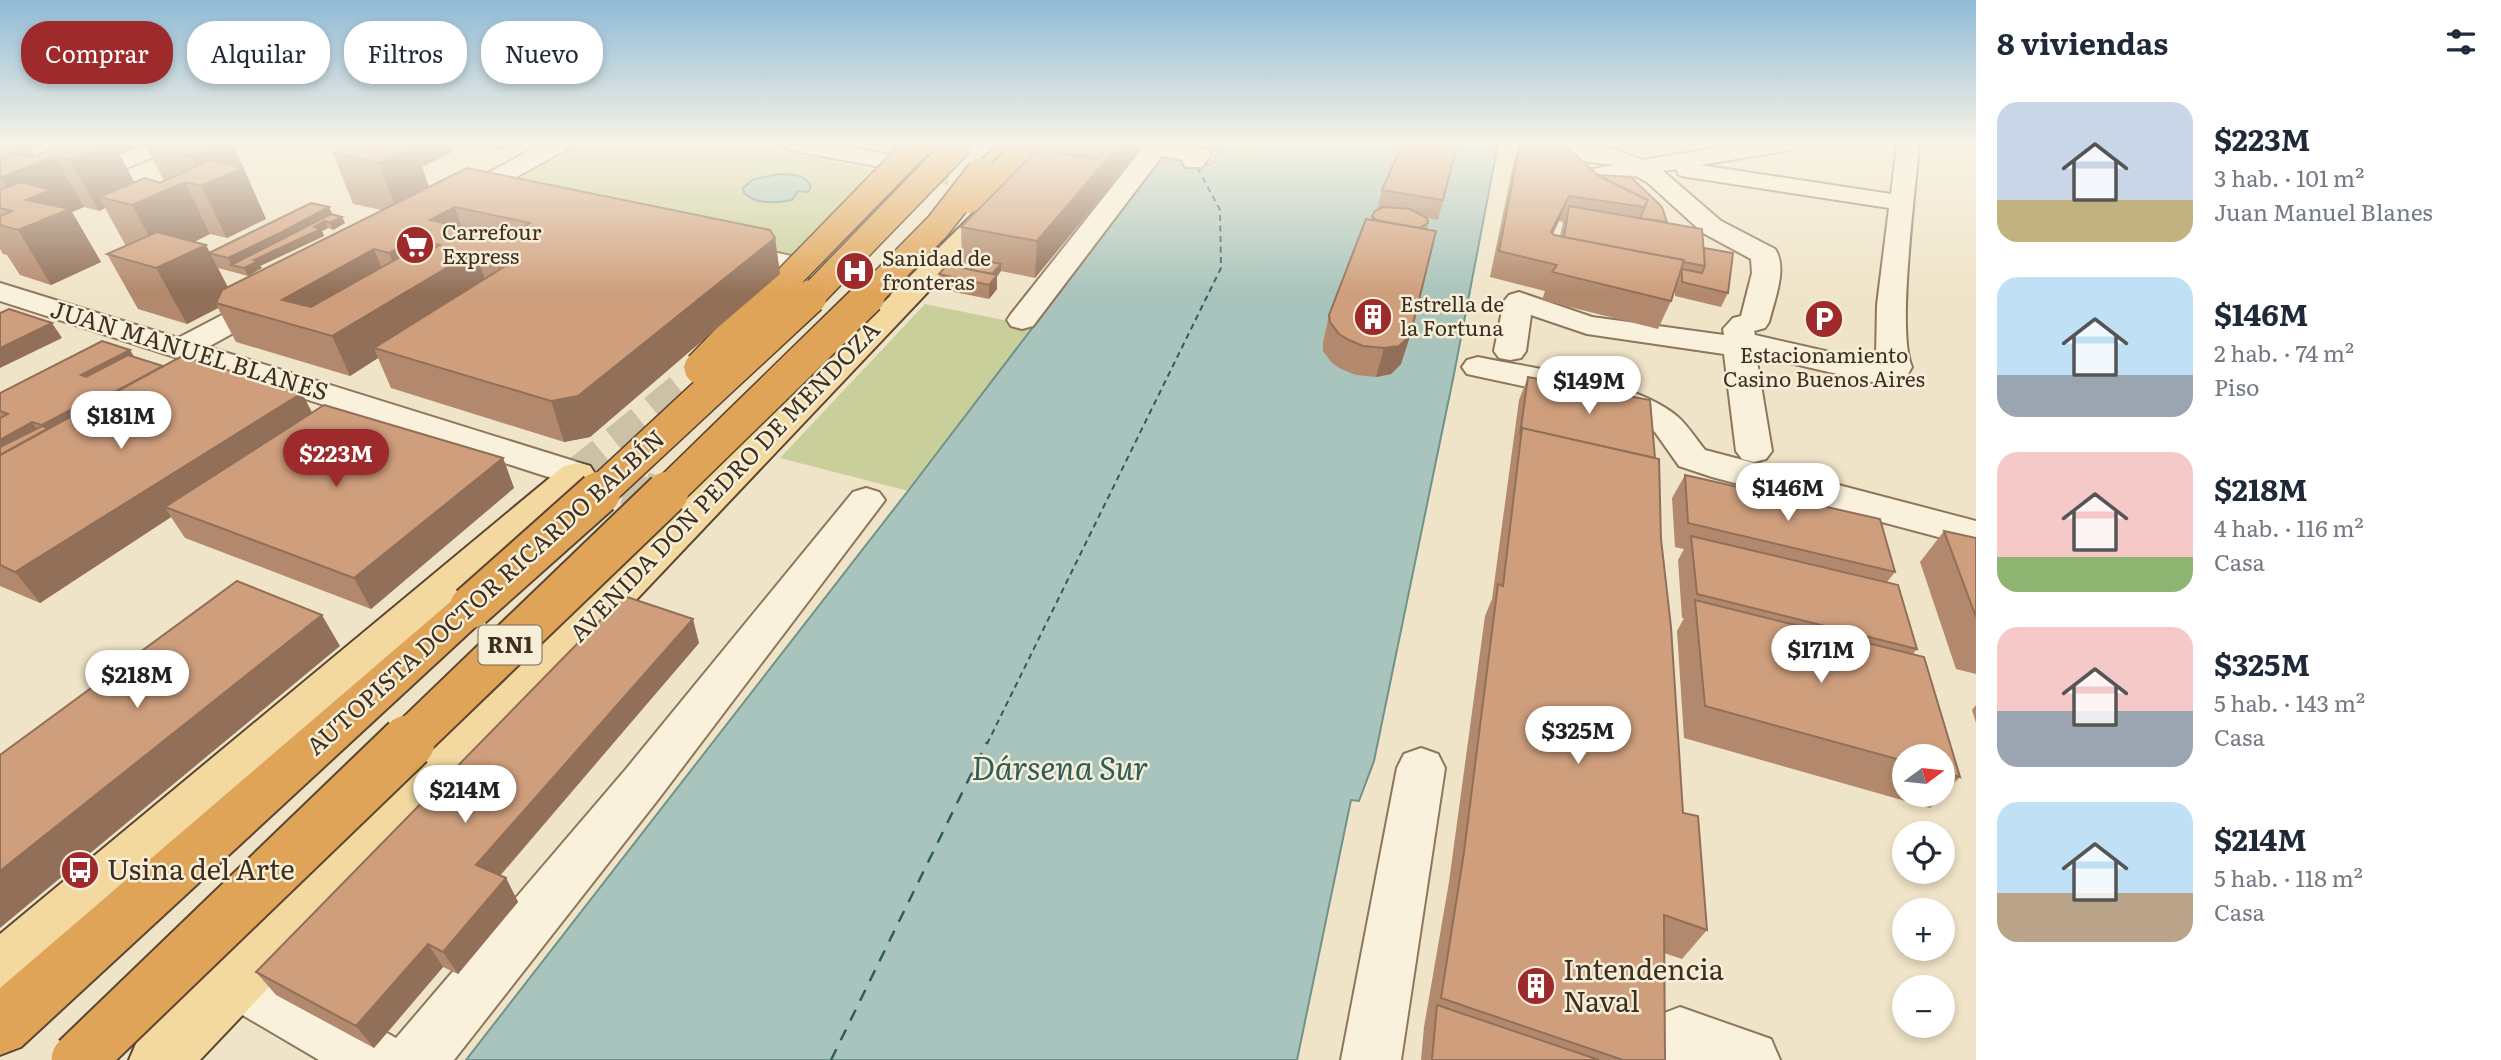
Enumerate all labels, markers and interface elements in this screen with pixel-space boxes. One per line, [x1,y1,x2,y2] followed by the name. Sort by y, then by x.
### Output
[1997,20,2168,64] text: 8 viviendas
[21,21,173,84] chip: Comprar
[187,21,330,84] chip: Alquilar
[344,21,467,84] chip: Filtros
[481,21,603,84] chip: Nuevo
[2442,23,2480,61] icon: filters
[2214,116,2310,160] text: $223M
[2053,130,2137,214] icon: home
[2214,160,2364,194] text: 3 hab. · 101 m²
[2214,194,2433,228] text: Juan Manuel Blanes
[442,215,542,270] place label: Carrefour Express
[394,224,436,266] supermarket icon: Carrefour Express
[882,241,991,296] place label: Sanidad de fronteras
[834,250,876,292] hospital icon: Sanidad de fronteras
[1400,287,1504,342] place label: Estrella de la Fortuna
[47,290,333,408] street label: JUAN MANUEL BLANES
[2214,291,2308,335] text: $146M
[1352,296,1394,338] building icon: Estrella de la Fortuna
[1803,298,1845,340] parking icon: Estacionamiento Casino Buenos Aires
[2053,305,2137,389] icon: home
[560,312,887,649] street label: AVENIDA DON PEDRO DE MENDOZA
[2214,335,2354,369] text: 2 hab. · 74 m²
[1723,338,1925,393] place label: Estacionamiento Casino Buenos Aires
[1540,356,1638,416] pin: $149M
[1553,362,1625,396] text: $149M
[2214,369,2259,403] text: Piso
[72,392,170,451] pin: $181M
[87,397,155,431] text: $181M
[297,420,671,762] street label: AUTOPISTA DOCTOR RICARDO BALBÍN
[287,430,385,489] pin: $223M
[299,435,373,469] text: $223M
[1739,463,1837,523] pin: $146M
[2214,466,2308,510] text: $218M
[1752,469,1824,503] text: $146M
[2053,480,2137,564] icon: home
[2214,510,2364,544] text: 4 hab. · 116 m²
[2214,544,2265,578] text: Casa
[478,625,542,664] road number: RN1
[1772,626,1870,685] pin: $171M
[1787,631,1855,665] text: $171M
[2214,641,2310,685] text: $325M
[88,650,186,710] pin: $218M
[2053,655,2137,739] icon: home
[101,656,173,690] text: $218M
[2214,685,2365,719] text: 5 hab. · 143 m²
[1529,706,1627,766] pin: $325M
[1541,712,1615,746] text: $325M
[2214,719,2265,753] text: Casa
[971,742,1149,790] water label: Dársena Sur
[1892,744,1955,807] north arrow
[1892,744,1955,1038] map controls
[416,766,514,825] pin: $214M
[429,771,501,805] text: $214M
[2214,816,2307,860] text: $214M
[1892,821,1955,884] button: locate
[2053,830,2137,914] icon: home
[107,847,295,889] place label: Usina del Arte
[59,849,101,891] bus stop icon: Usina del Arte
[2214,860,2363,894] text: 5 hab. · 118 m²
[2214,894,2265,928] text: Casa
[1892,898,1955,961] button: +
[1563,947,1724,1021] place label: Intendencia Naval
[1515,965,1557,1007] building icon: Intendencia Naval
[1892,975,1955,1038] button: −

